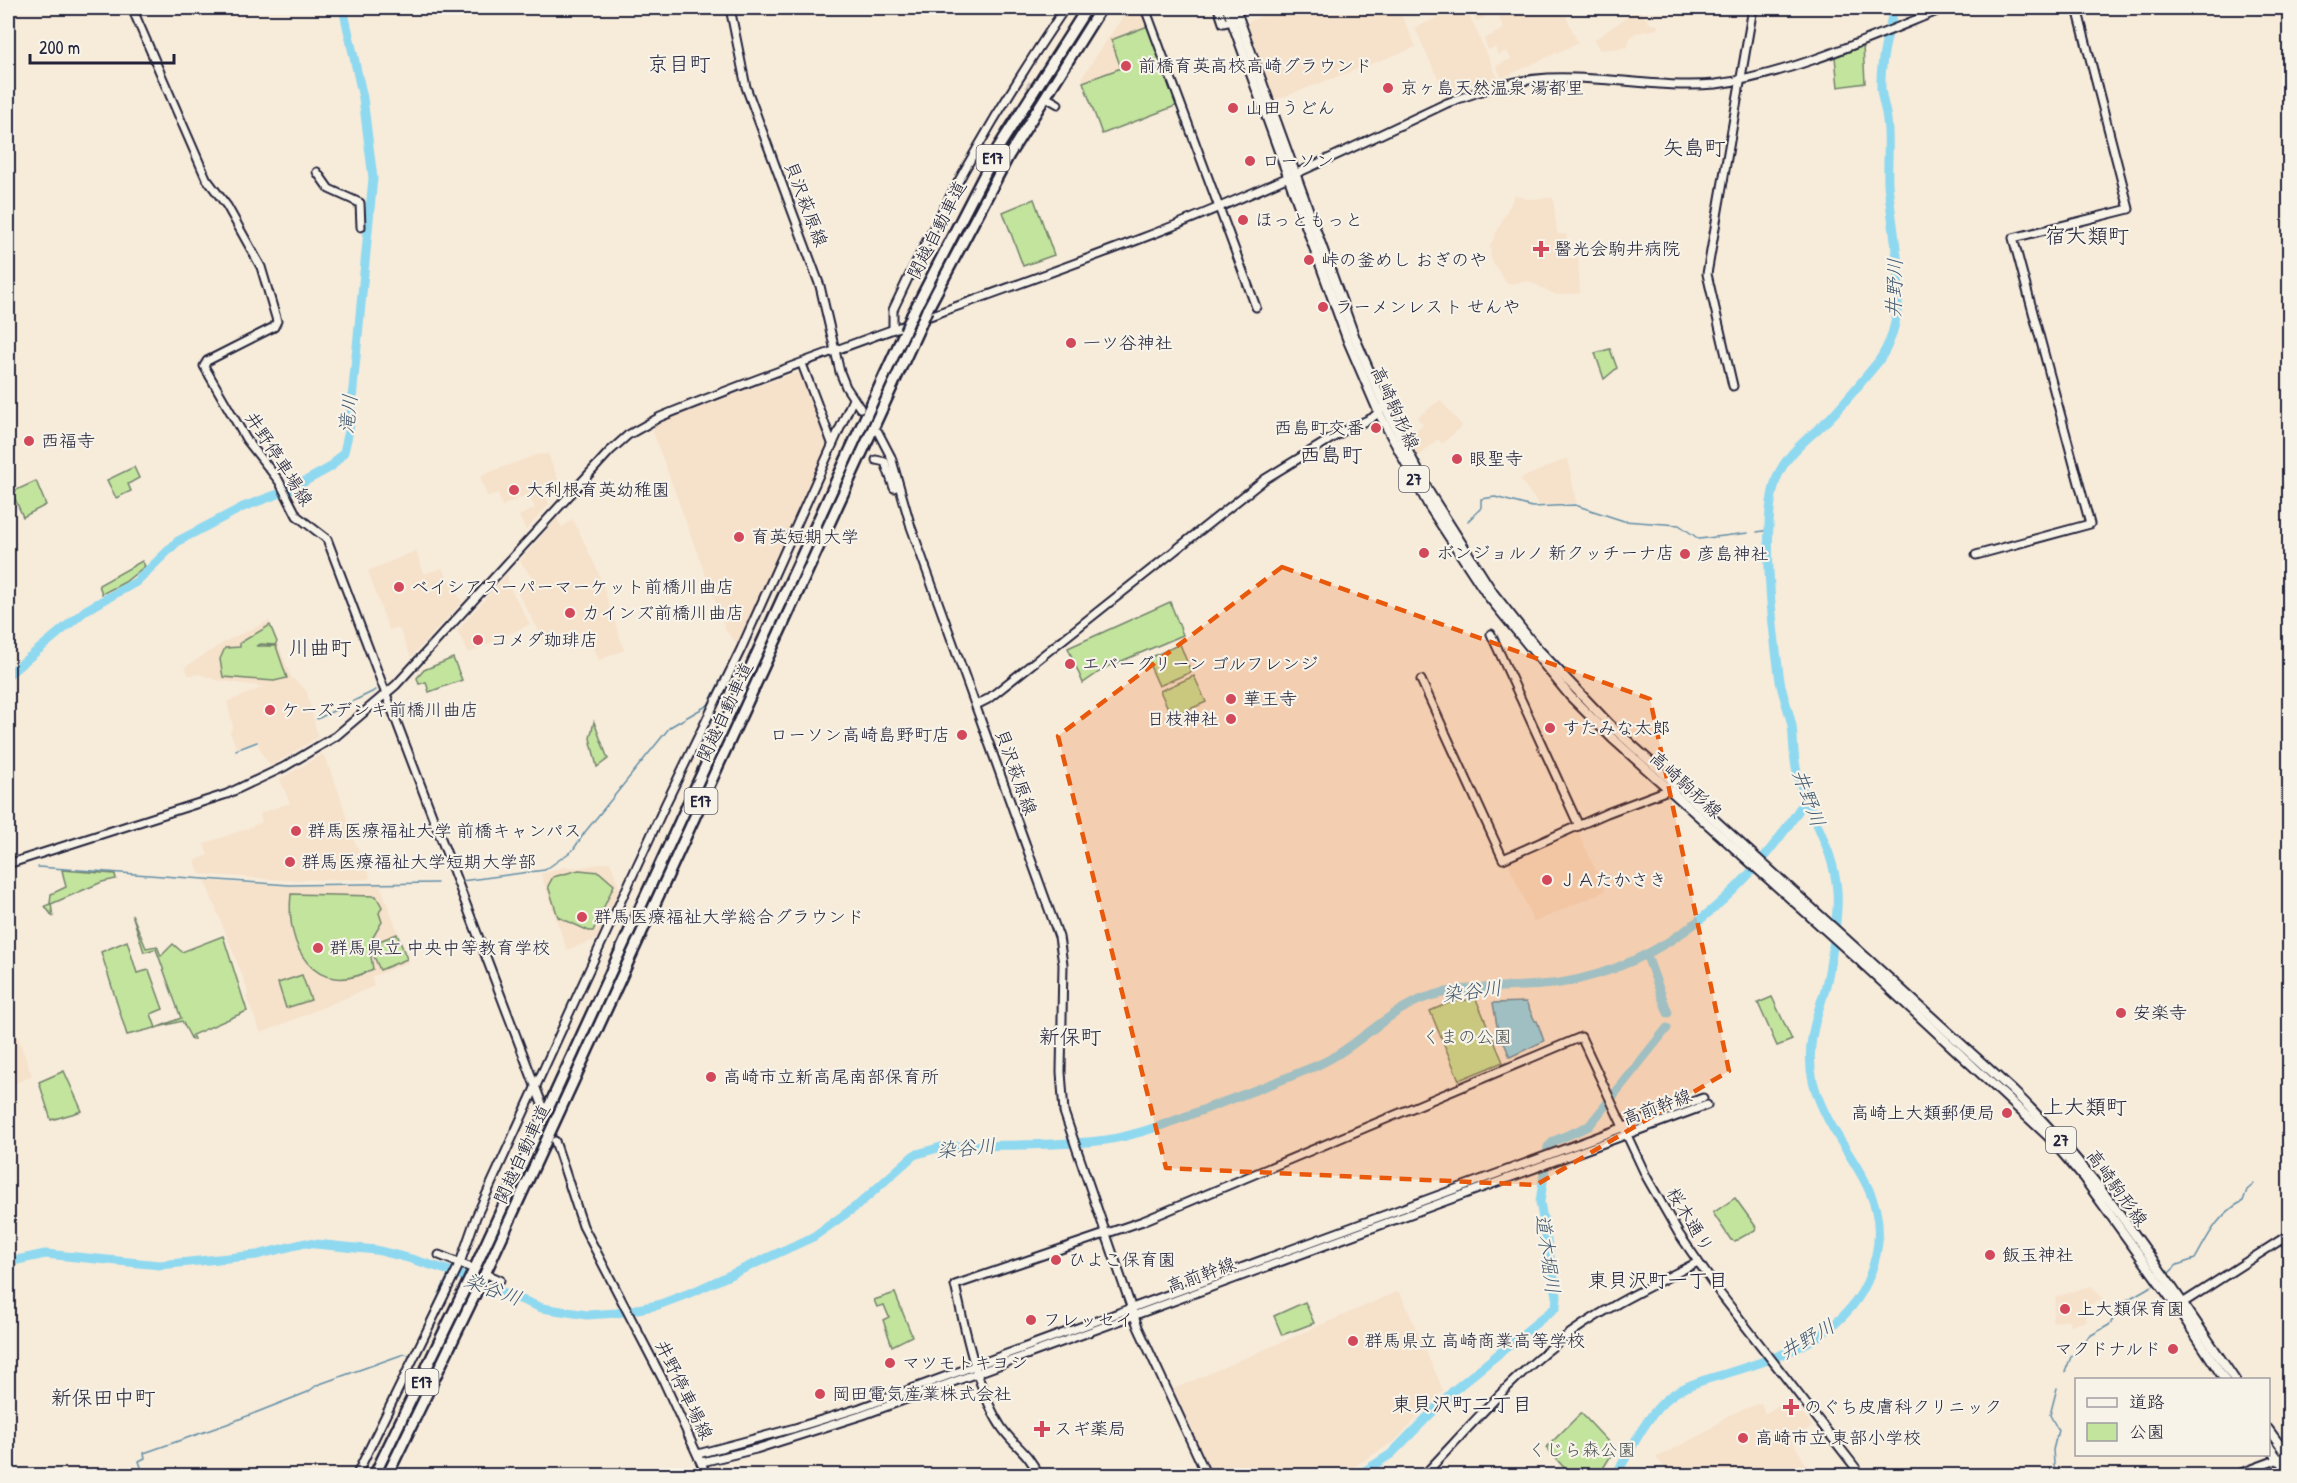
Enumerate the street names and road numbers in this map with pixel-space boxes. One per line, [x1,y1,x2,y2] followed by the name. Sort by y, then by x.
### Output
[976,145,1010,171] road number: E17
[779,157,834,250] street label: 貝沢萩原線
[901,176,972,284] street label: 関越自動車道
[1365,362,1426,454] street label: 高崎駒形線
[240,407,319,511] street label: 井野停車場線
[1399,466,1429,492] road number: 27
[690,658,759,766] street label: 関越自動車道
[989,725,1044,818] street label: 貝沢萩原線
[1645,745,1728,824] street label: 高崎駒形線
[684,788,718,814] road number: E17
[1619,1082,1695,1131] street label: 高前幹線
[487,1100,556,1208] street label: 関越自動車道
[2046,1127,2076,1153] road number: 27
[2081,1144,2154,1231] street label: 高崎駒形線
[1661,1182,1720,1257] street label: 桜木通り
[1163,1250,1239,1299] street label: 高前幹線
[650,1336,719,1444] street label: 井野停車場線
[406,1369,438,1395] road number: E17

